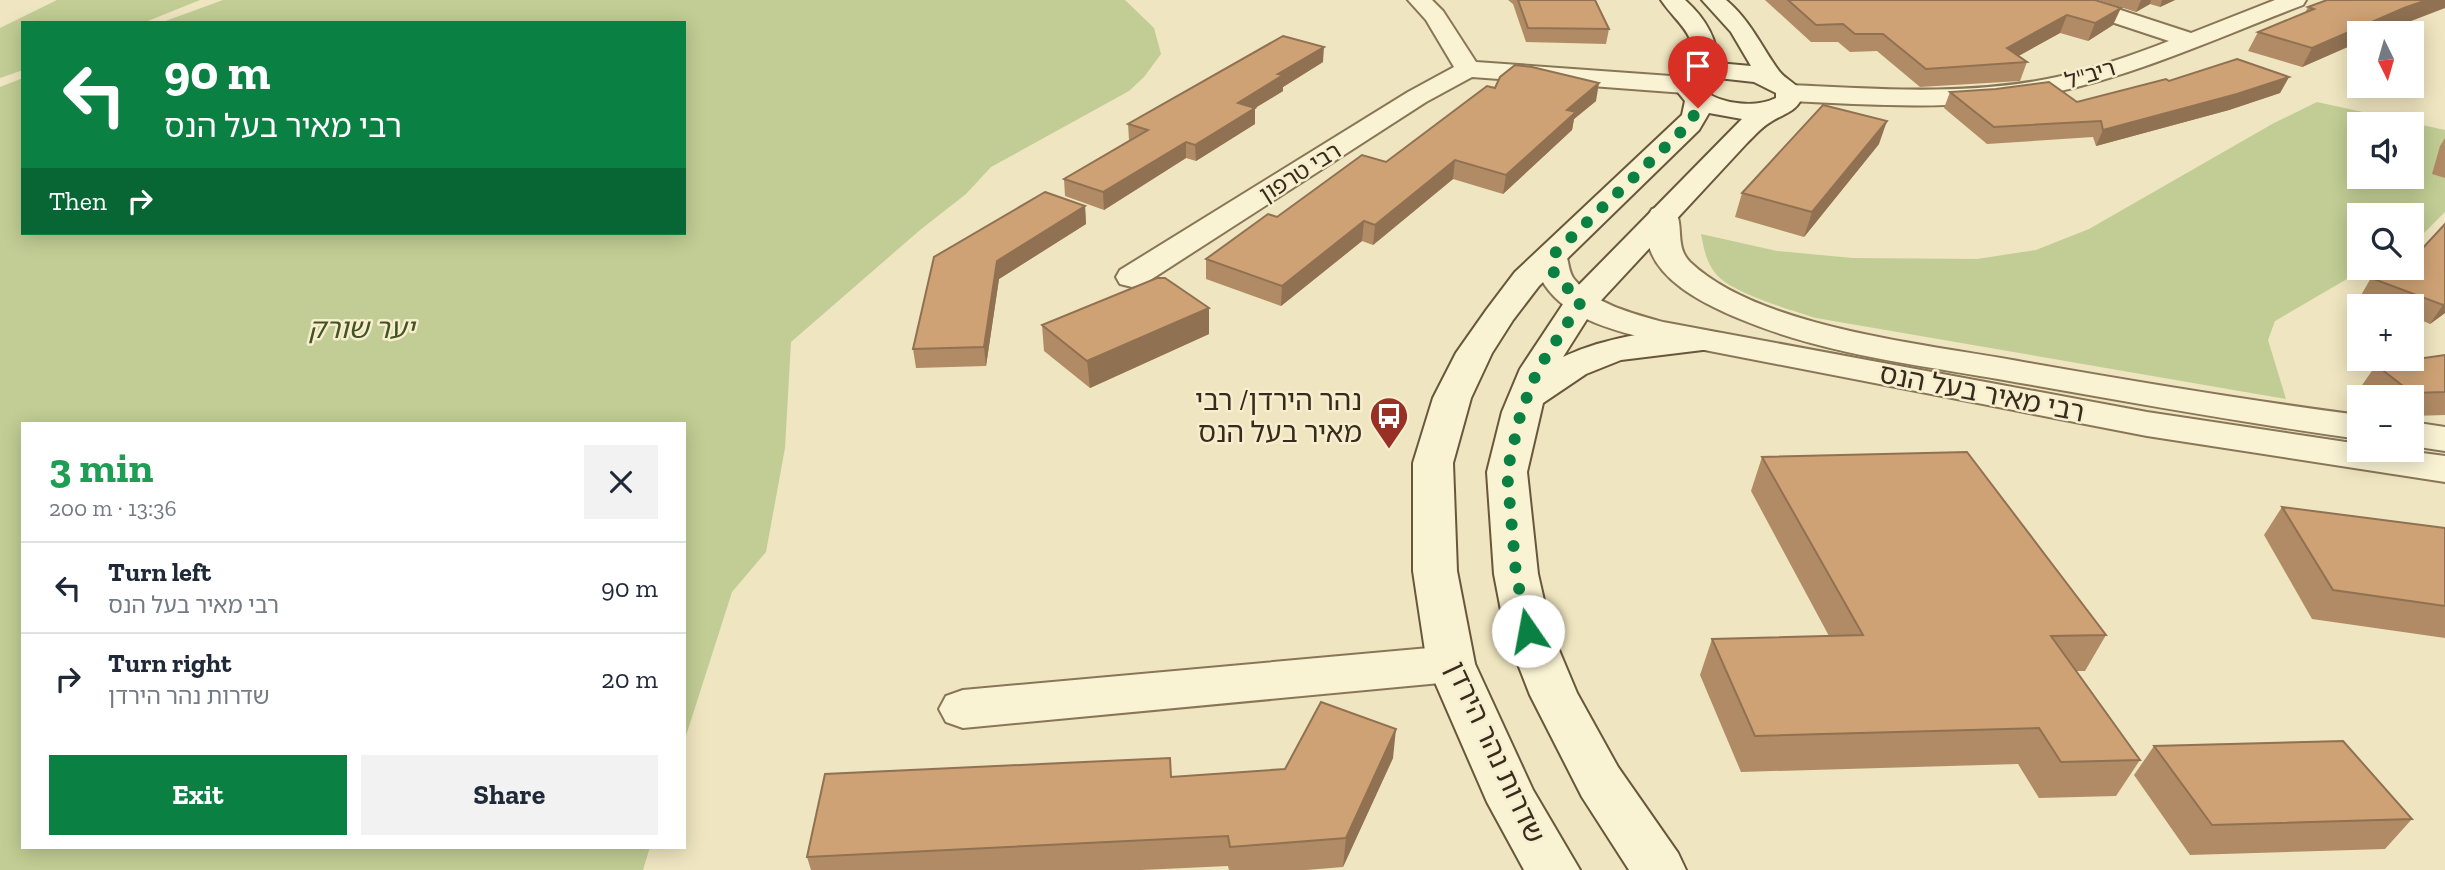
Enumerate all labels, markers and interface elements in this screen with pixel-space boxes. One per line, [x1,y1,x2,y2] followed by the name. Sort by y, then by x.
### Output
[2347,21,2424,98] north arrow
[2347,21,2424,462] map controls
[1668,36,1728,108] pin
[164,43,271,102] text: 90 m
[1679,47,1717,85] icon: arrive
[49,49,140,140] icon: left
[2062,53,2118,95] street label: ריב"ל
[164,107,402,145] text: רבי מאיר בעל הנס
[2347,112,2424,189] button: sound
[1254,136,1346,208] street label: רבי טרפון
[121,182,159,220] icon: right
[49,185,107,217] text: Then
[2347,203,2424,280] button: search
[2347,294,2424,371] button: +
[308,312,417,345] park label: יער שורק
[1877,356,2087,429] street label: רבי מאיר בעל הנס
[1195,384,1362,449] place label: נהר הירדן/ רבי מאיר בעל הנס
[2347,385,2424,462] button: −
[1368,395,1410,450] bus stop icon: נהר הירדן/ רבי מאיר בעל הנס
[49,442,154,493] text: 3 min
[584,445,658,519] button: close
[49,494,177,522] text: 200 m · 13:36
[108,556,211,588] text: Turn left
[49,569,87,607] icon: left
[601,572,658,604] text: 90 m
[108,591,279,619] text: רבי מאיר בעל הנס
[1491,594,1565,668] position arrow
[108,647,231,679] text: Turn right
[1439,656,1552,848] street label: שדרות נהר הירדן
[49,660,87,698] icon: right
[601,663,658,695] text: 20 m
[108,682,270,710] text: שדרות נהר הירדן
[49,755,347,835] button: Exit
[361,755,658,835] button: Share

